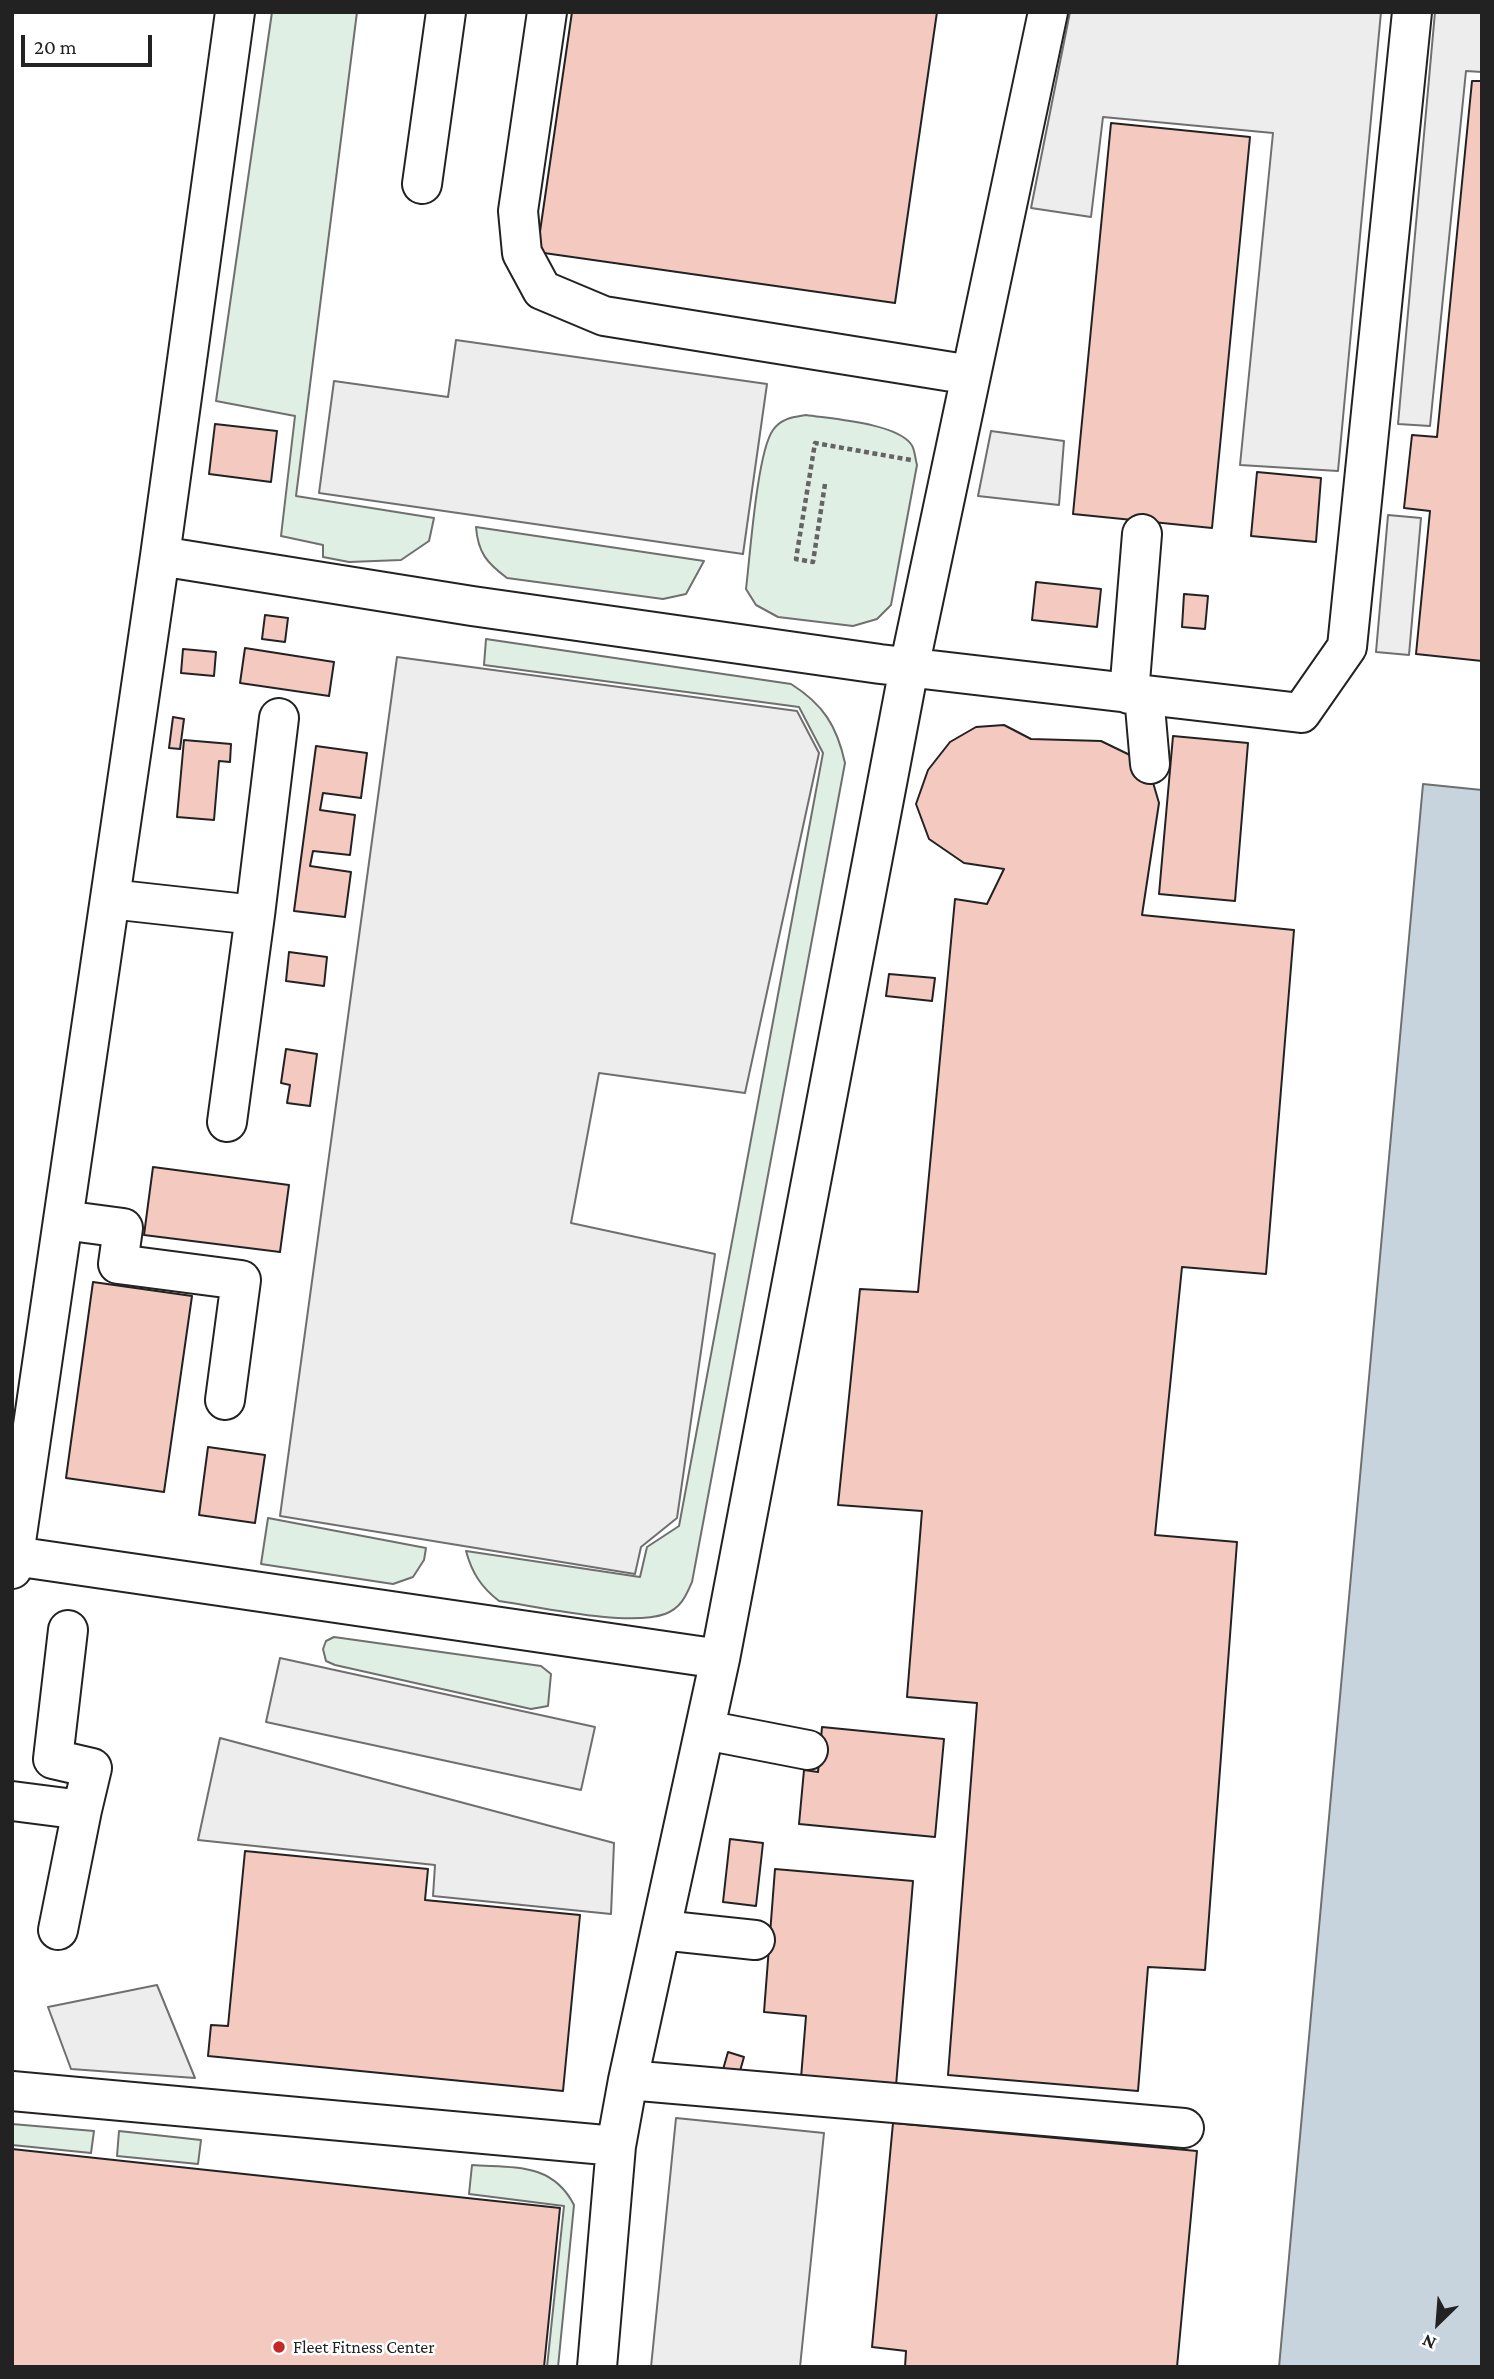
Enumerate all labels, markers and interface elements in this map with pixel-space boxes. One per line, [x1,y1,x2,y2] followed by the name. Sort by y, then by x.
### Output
[24,21,156,65] scale bar
[34,35,77,59] text: 20 m
[1403,2288,1473,2358] north arrow
[1419,2330,1439,2355] text: N
[293,2336,435,2358] place label: Fleet Fitness Center
[271,2339,287,2355] marker: Fleet Fitness Center

